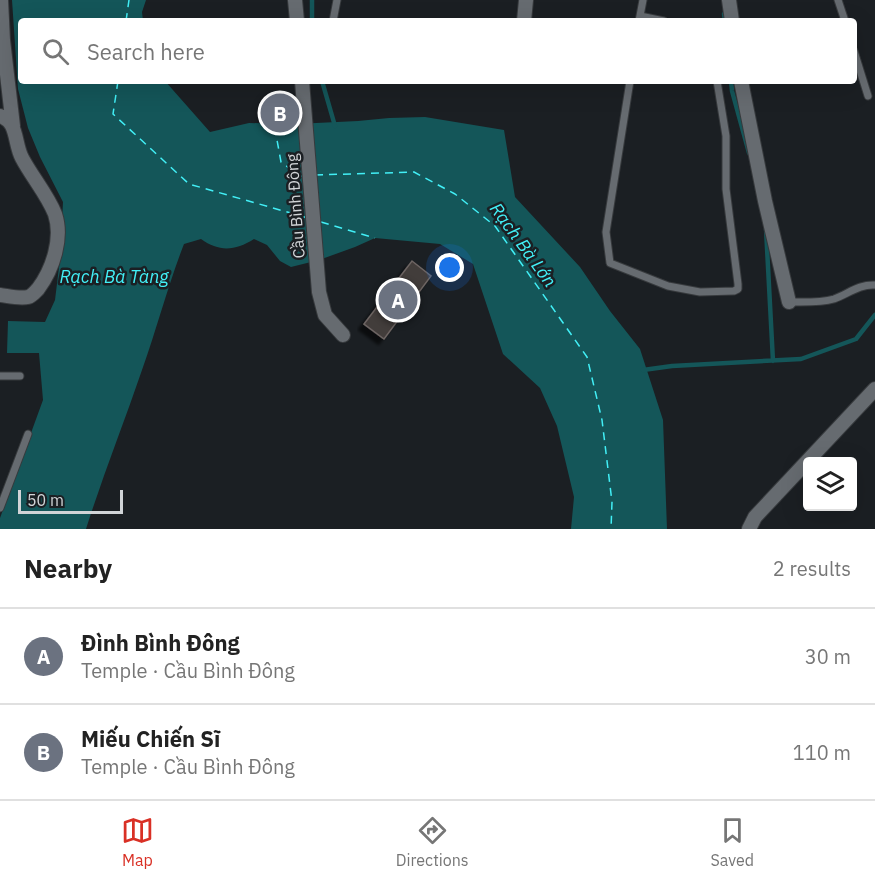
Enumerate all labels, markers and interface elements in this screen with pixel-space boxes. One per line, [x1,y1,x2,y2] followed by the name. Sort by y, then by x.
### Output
[18,18,857,84] search box
[39,35,72,68] icon: search
[87,37,205,66] text: Search here
[260,90,300,136] pin: B
[281,152,309,259] street label: Cầu Bình Đông
[485,198,562,291] water label: Rạch Bà Lớn
[435,253,464,282] your location
[59,265,169,288] water label: Rạch Bà Tàng
[378,278,418,322] pin: A
[803,457,857,511] map controls
[803,457,857,511] button: layers
[18,487,123,514] scale bar
[27,490,64,510] text: 50 m
[24,551,112,585] text: Nearby
[773,555,851,582] text: 2 results
[81,628,240,657] text: Đình Bình Đông
[37,643,50,670] text: A
[805,643,851,670] text: 30 m
[81,657,295,684] text: Temple · Cầu Bình Đông
[81,724,220,753] text: Miếu Chiến Sĩ
[37,739,50,766] text: B
[793,739,851,766] text: 110 m
[81,753,295,780] text: Temple · Cầu Bình Đông
[121,814,154,870] tab: Map
[396,814,469,870] tab: Directions
[711,814,754,870] tab: Saved

